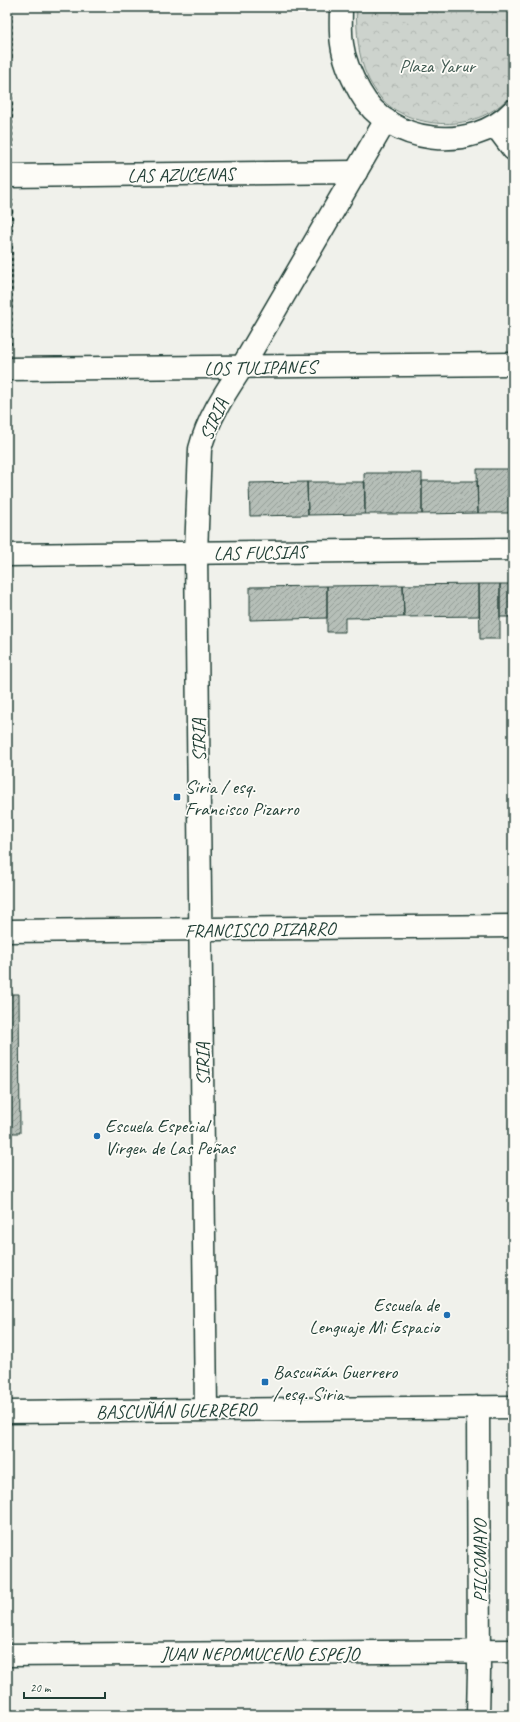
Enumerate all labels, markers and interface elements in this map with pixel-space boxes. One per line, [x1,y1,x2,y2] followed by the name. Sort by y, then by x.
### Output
[399,54,477,78] park label: Plaza Yarur
[127,162,238,188] street label: LAS AZUCENAS
[204,355,320,381] street label: LOS TULIPANES
[194,394,234,444] street label: SIRIA
[213,540,309,566] street label: LAS FUCSIAS
[187,718,211,762] street label: SIRIA
[185,775,300,821] place label: Siria / esq. Francisco Pizarro
[172,792,182,802] marker: Siria / esq. Francisco Pizarro
[185,917,338,943] street label: FRANCISCO PIZARRO
[191,1042,215,1086] street label: SIRIA
[105,1114,237,1160] place label: Escuela Especial Virgen de Las Peñas
[92,1131,102,1141] marker: Escuela Especial Virgen de Las Peñas
[309,1293,441,1339] place label: Escuela de Lenguaje Mi Espacio
[442,1310,452,1320] marker: Escuela de Lenguaje Mi Espacio
[273,1360,399,1406] place label: Bascuñán Guerrero / esq. Siria
[260,1377,270,1387] marker: Bascuñán Guerrero / esq. Siria
[96,1398,259,1424] street label: BASCUÑÁN GUERRERO
[468,1517,492,1602] street label: PILCOMAYO
[160,1642,361,1666] street label: JUAN NEPOMUCENO ESPEJO
[24,1674,105,1700] scale bar
[30,1680,52,1696] text: 20 m

